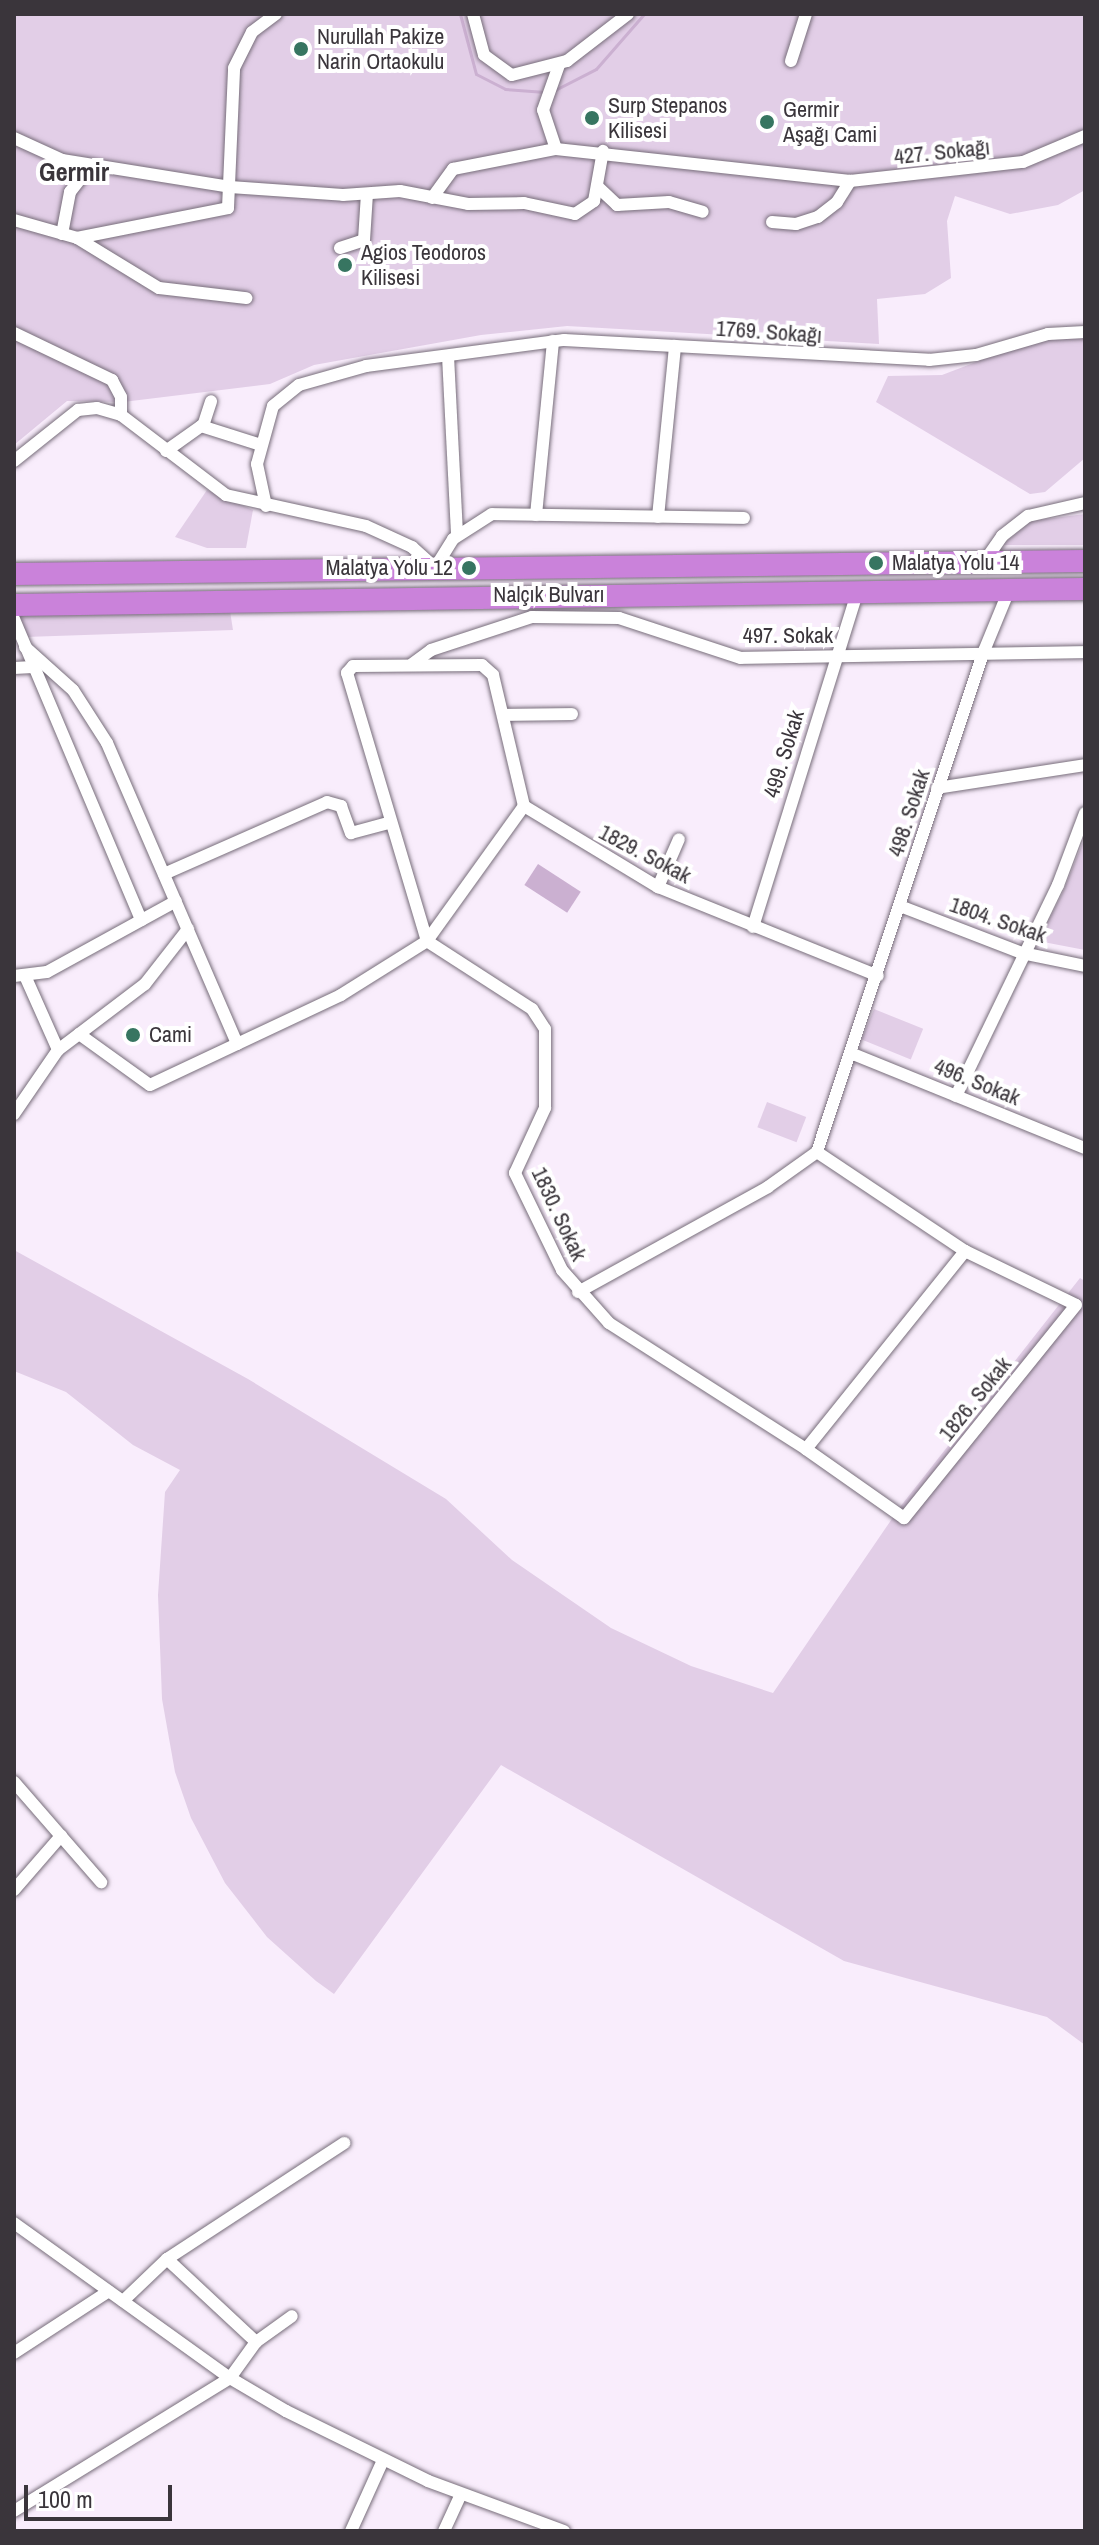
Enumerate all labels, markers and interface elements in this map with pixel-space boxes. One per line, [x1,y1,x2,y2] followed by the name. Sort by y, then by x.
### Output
[317,23,444,74] place label: Nurullah Pakize Narin Ortaokulu
[292,40,310,58] marker: Nurullah Pakize Narin Ortaokulu
[608,92,727,144] place label: Surp Stepanos Kilisesi
[783,96,877,148] place label: Germir Aşağı Cami
[583,109,601,127] marker: Surp Stepanos Kilisesi
[758,113,776,131] marker: Germir Aşağı Cami
[893,134,991,170] street label: 427. Sokağı
[39,156,109,188] district label: Germir
[361,239,486,290] place label: Agios Teodoros Kilisesi
[336,256,354,274] marker: Agios Teodoros Kilisesi
[715,315,823,349] street label: 1769. Sokağı
[892,550,1020,576] place label: Malatya Yolu 14
[867,554,885,572] marker: Malatya Yolu 14
[325,555,453,581] place label: Malatya Yolu 12
[460,559,478,577] marker: Malatya Yolu 12
[493,582,605,608] street label: Nalçık Bulvarı
[743,623,833,649] street label: 497. Sokak
[758,707,810,801] street label: 499. Sokak
[882,766,936,860] street label: 498. Sokak
[595,819,695,889] street label: 1829. Sokak
[946,891,1050,949] street label: 1804. Sokak
[149,1022,192,1048] place label: Cami
[124,1026,142,1044] marker: Cami
[930,1053,1024,1111] street label: 496. Sokak
[526,1163,592,1265] street label: 1830. Sokak
[933,1352,1017,1446] street label: 1826. Sokak
[28,2469,176,2519] scale bar
[38,2483,93,2515] text: 100 m

